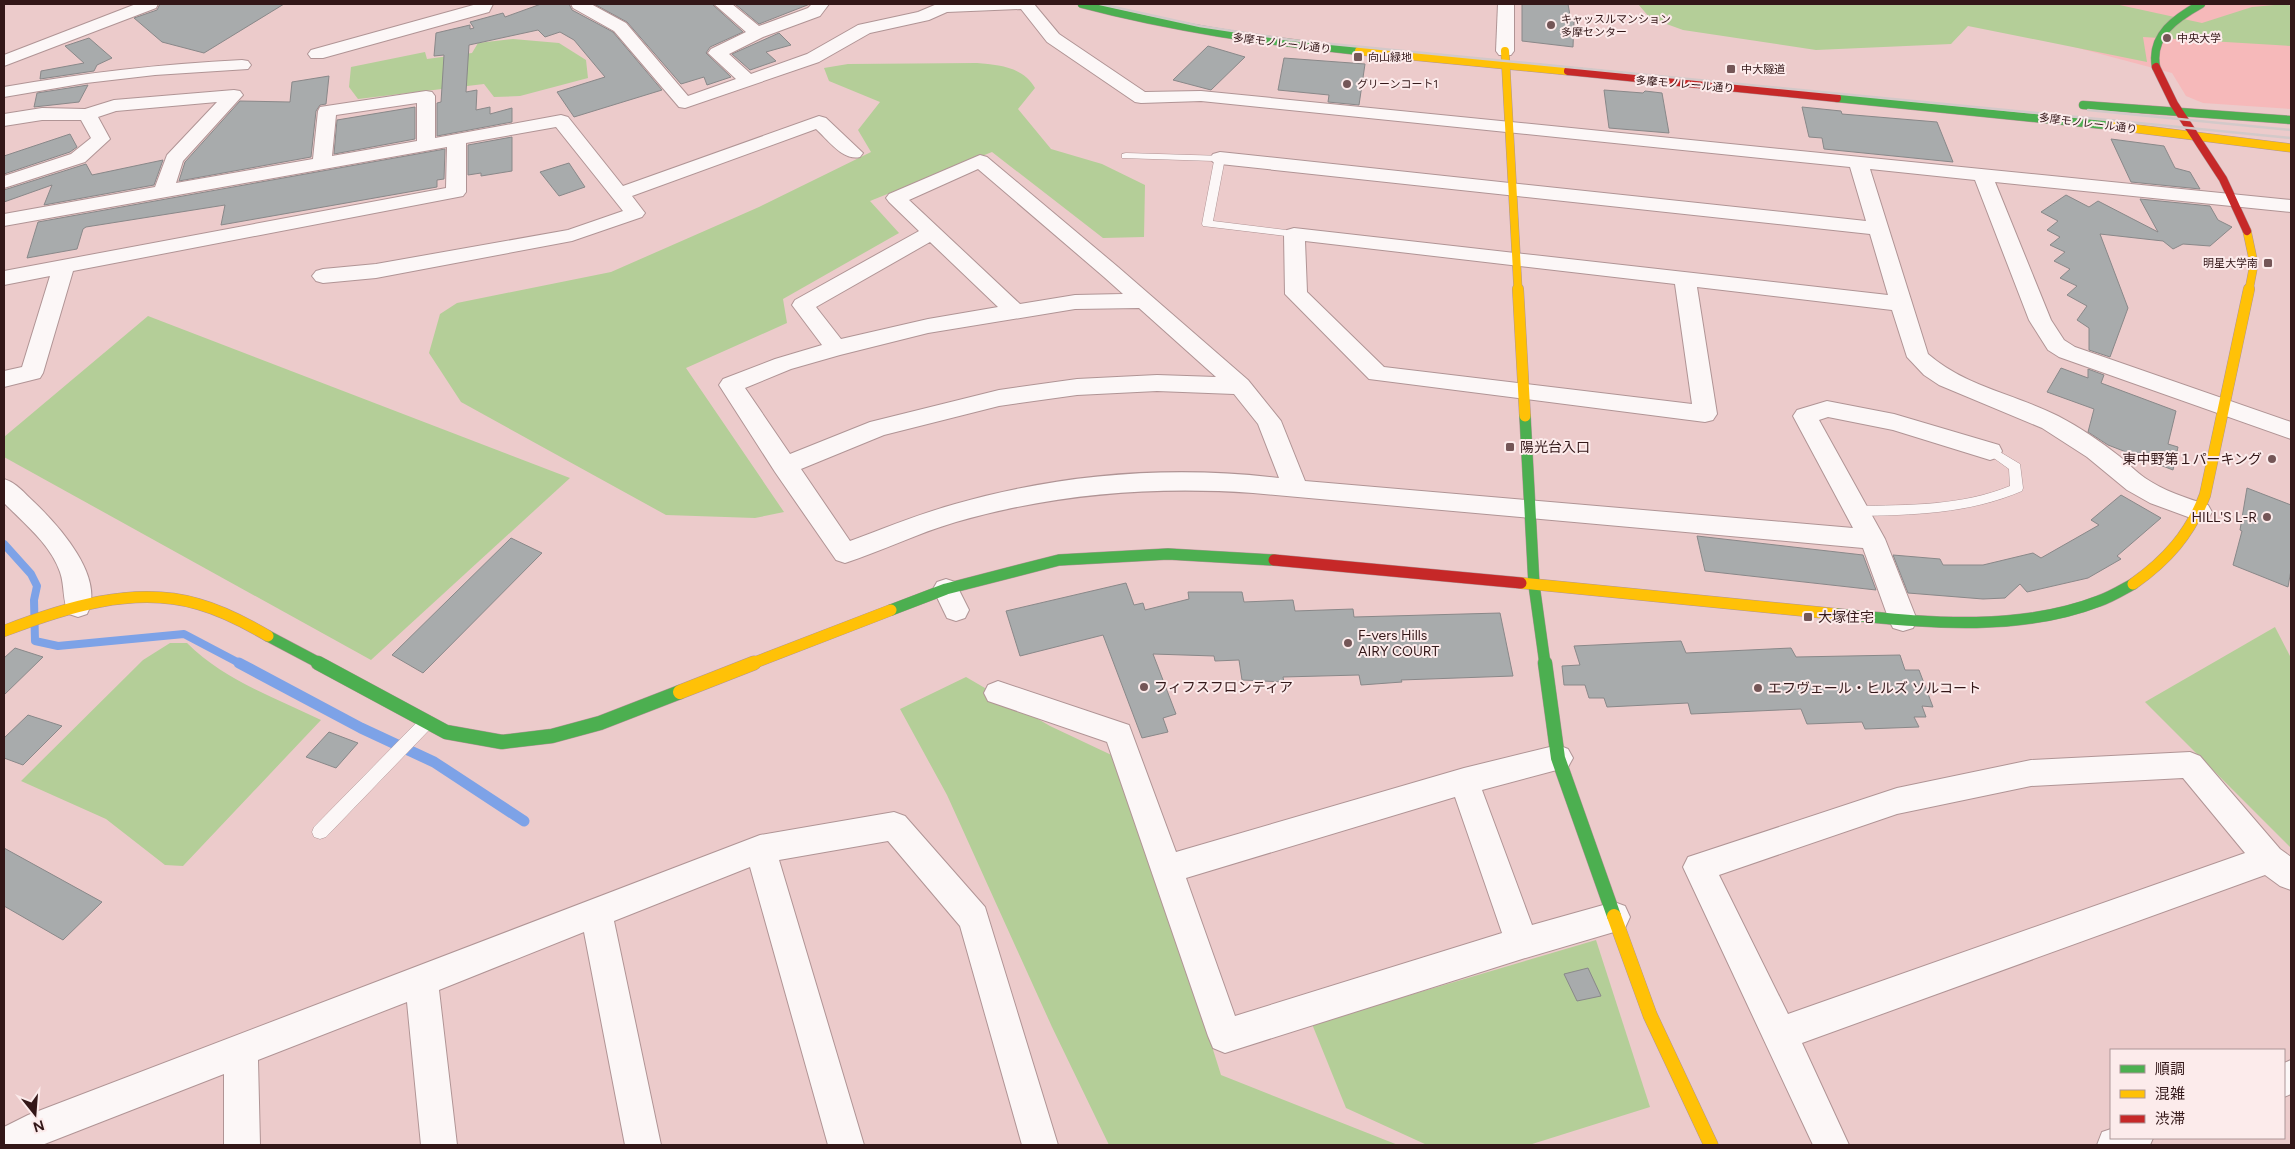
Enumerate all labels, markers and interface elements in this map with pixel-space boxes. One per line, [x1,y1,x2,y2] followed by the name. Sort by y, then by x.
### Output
[1561,13,1671,39] place label: キャッスルマンション 多摩センター
[1545,19,1557,31] marker: キャッスルマンション 多摩センター
[1232,31,1332,56] street label: 多摩モノレール通り
[2161,32,2173,44] marker: 中央大学
[2177,32,2221,45] place label: 中央大学
[1352,51,1364,63] marker: 向山緑地
[1368,51,1412,64] place label: 向山緑地
[1725,63,1737,75] marker: 中大隧道
[1741,63,1785,76] place label: 中大隧道
[1635,74,1735,95] street label: 多摩モノレール通り
[1341,78,1353,90] marker: グリーンコート1
[1357,78,1438,91] place label: グリーンコート1
[2038,111,2138,136] street label: 多摩モノレール通り
[2203,257,2258,270] place label: 明星大学南
[2262,257,2274,269] marker: 明星大学南
[1520,439,1590,456] place label: 陽光台入口
[1504,441,1516,453] marker: 陽光台入口
[2122,451,2262,468] place label: 東中野第１パーキング
[2266,453,2278,465] marker: 東中野第１パーキング
[2191,509,2257,526] place label: HILL'S L-R
[2261,511,2273,523] marker: HILL'S L-R
[1818,609,1874,626] place label: 大塚住宅
[1802,611,1814,623] marker: 大塚住宅
[1358,627,1440,660] place label: F-vers Hills AIRY COURT
[1342,637,1354,649] marker: F-vers Hills AIRY COURT
[1154,679,1293,696] place label: フィフスフロンティア
[1768,680,1981,697] place label: エフヴェール・ヒルズ ソルコート
[1138,681,1150,693] marker: フィフスフロンティア
[1752,682,1764,694] marker: エフヴェール・ヒルズ ソルコート
[2110,1049,2285,1139] legend
[2155,1060,2185,1078] text: 順調
[2155,1085,2185,1103] text: 混雑
[10,1089,60,1139] north arrow
[2155,1110,2185,1128] text: 渋滞
[31,1116,46,1136] text: N

